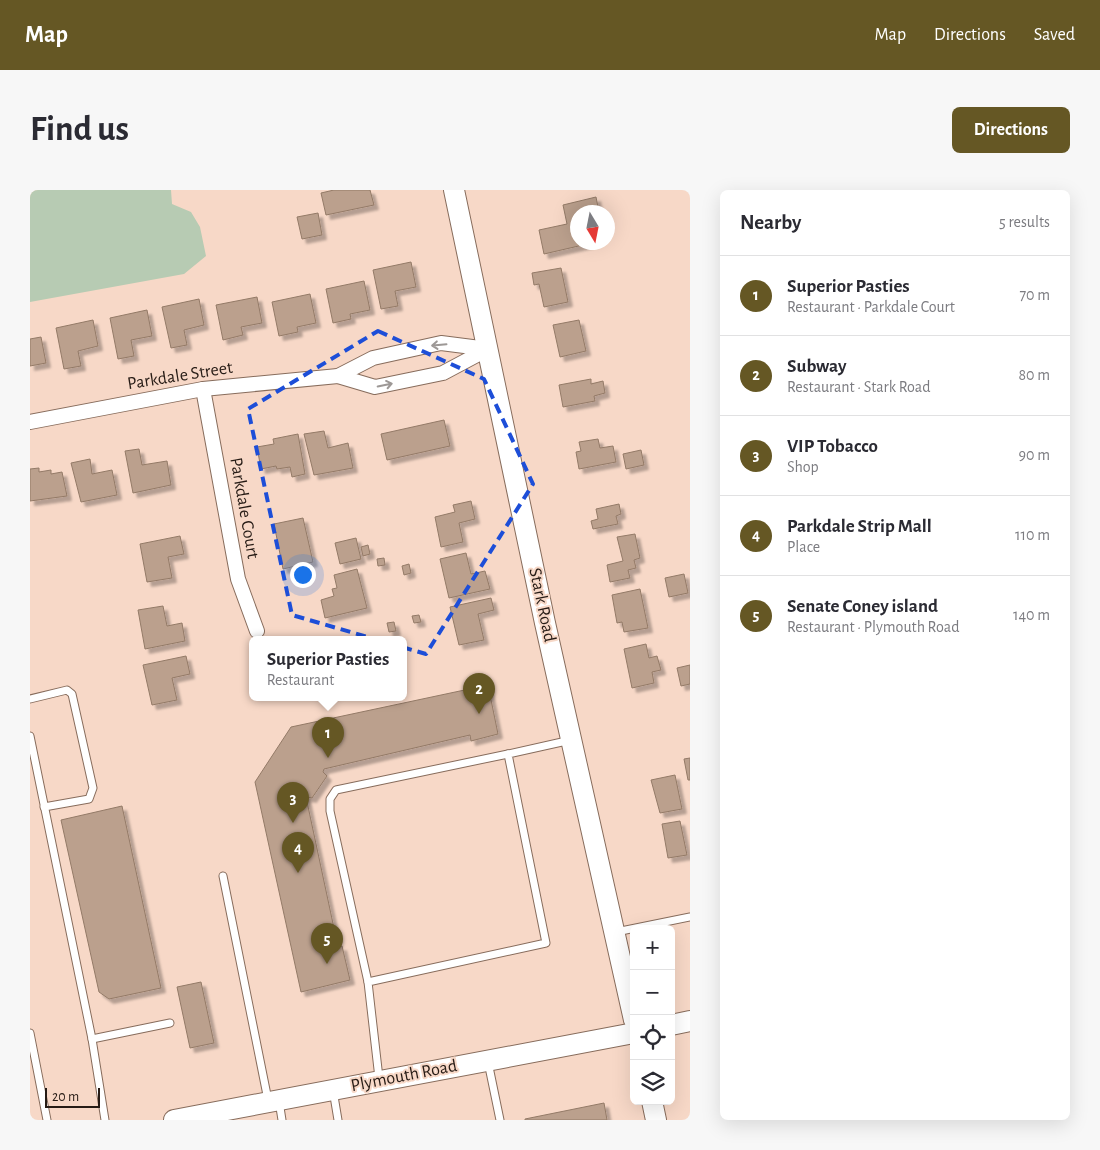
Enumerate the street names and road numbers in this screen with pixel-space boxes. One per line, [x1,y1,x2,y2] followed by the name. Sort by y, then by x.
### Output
[126,359,234,393] street label: Parkdale Street
[226,456,262,560] street label: Parkdale Court
[525,566,559,644] street label: Stark Road
[349,1057,459,1095] street label: Plymouth Road

